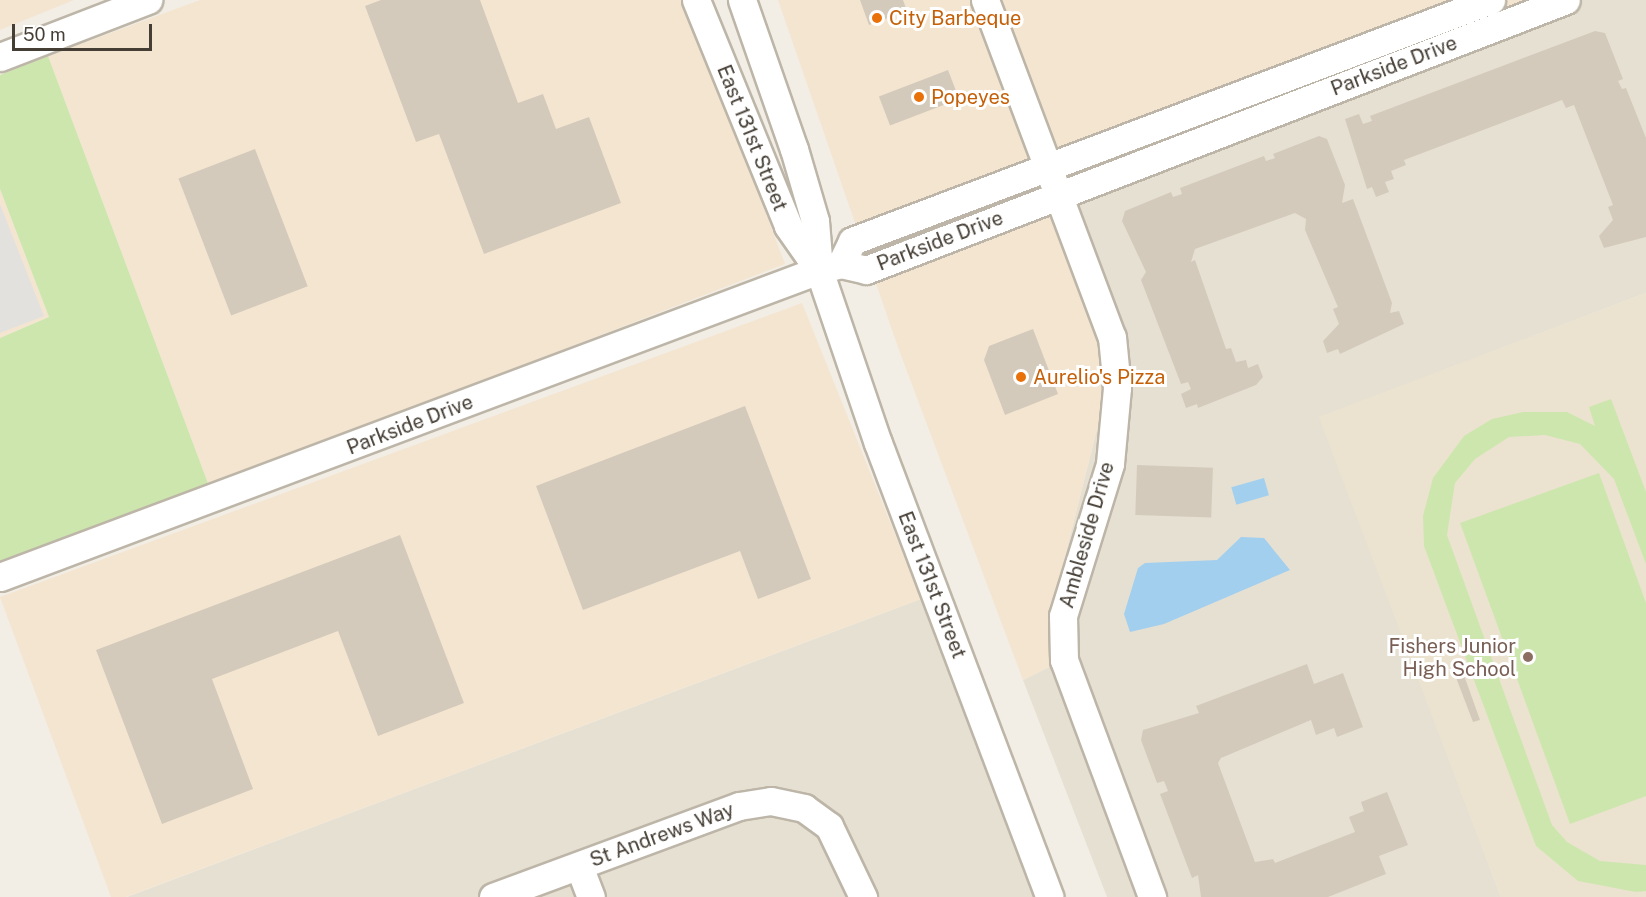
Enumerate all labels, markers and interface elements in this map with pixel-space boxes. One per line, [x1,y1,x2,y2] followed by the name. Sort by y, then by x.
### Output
[889,6,1021,30] place label: City Barbeque
[870,11,884,25] marker: City Barbeque
[15,12,154,50] scale bar
[23,24,66,45] text: 50 m
[1327,31,1461,101] street label: Parkside Drive
[712,61,792,215] street label: East 131st Street
[931,85,1010,109] place label: Popeyes
[912,90,926,104] marker: Popeyes
[873,206,1007,276] street label: Parkside Drive
[1033,365,1165,389] place label: Aurelio's Pizza
[1014,370,1028,384] marker: Aurelio's Pizza
[343,390,477,460] street label: Parkside Drive
[1055,459,1119,611] street label: Ambleside Drive
[893,508,971,662] street label: East 131st Street
[1388,634,1516,681] place label: Fishers Junior High School
[1521,650,1535,664] marker: Fishers Junior High School
[586,798,738,872] street label: St Andrews Way

